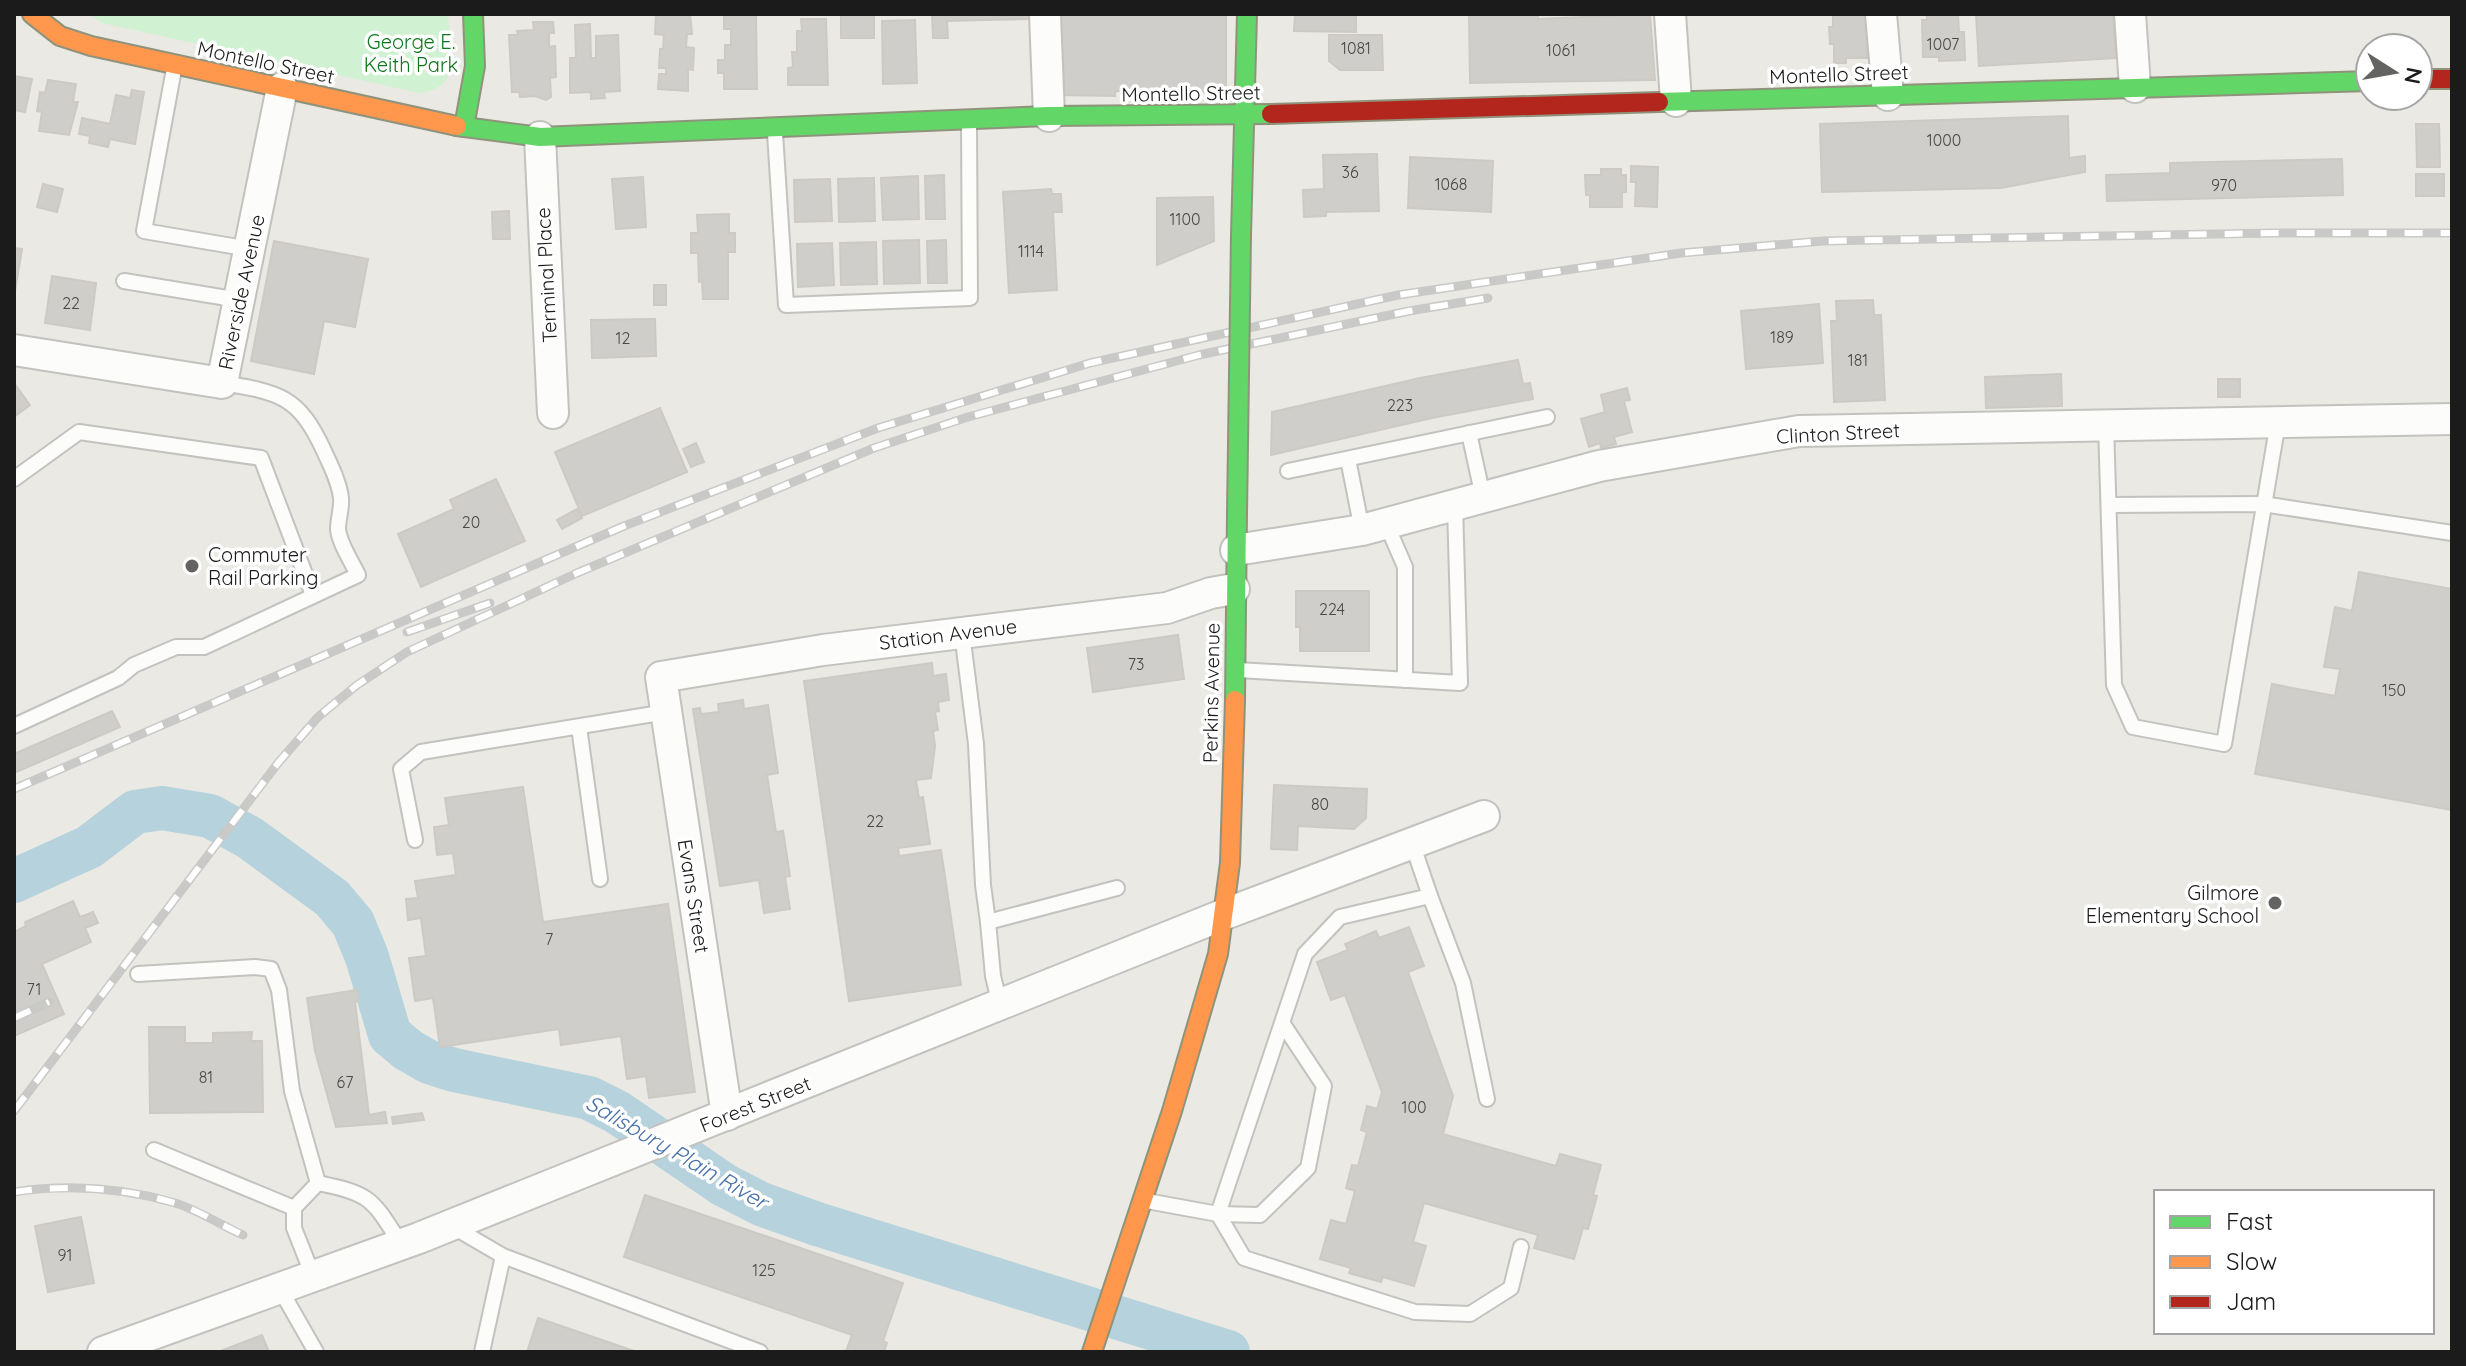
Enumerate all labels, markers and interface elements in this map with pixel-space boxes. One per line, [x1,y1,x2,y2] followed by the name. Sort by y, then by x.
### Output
[364,29,458,77] park label: George E. Keith Park
[2354,32,2434,112] north arrow
[1927,34,1959,54] house number: 1007
[195,35,337,89] street label: Montello Street
[1341,38,1371,58] house number: 1081
[1546,40,1576,60] house number: 1061
[1769,59,1909,89] street label: Montello Street
[2398,65,2429,86] text: N
[1121,79,1261,107] street label: Montello Street
[1927,130,1961,150] house number: 1000
[1342,162,1359,182] house number: 36
[1435,174,1467,194] house number: 1068
[2211,175,2237,195] house number: 970
[530,207,562,343] street label: Terminal Place
[1170,209,1200,229] house number: 1100
[212,212,270,372] street label: Riverside Avenue
[1018,241,1044,261] house number: 1114
[62,293,80,313] house number: 22
[1770,327,1794,347] house number: 189
[616,328,631,348] house number: 12
[1848,350,1868,370] house number: 181
[1387,395,1413,415] house number: 223
[1775,417,1901,449] street label: Clinton Street
[462,512,480,532] house number: 20
[208,542,319,590] place label: Commuter Rail Parking
[183,557,201,575] marker: Commuter Rail Parking
[1319,599,1345,619] house number: 224
[878,613,1018,655] street label: Station Avenue
[1197,623,1225,763] street label: Perkins Avenue
[1128,654,1144,674] house number: 73
[2382,680,2406,700] house number: 150
[1311,794,1329,814] house number: 80
[866,811,884,831] house number: 22
[673,837,715,955] street label: Evans Street
[2086,880,2259,928] place label: Gilmore Elementary School
[2266,894,2284,912] marker: Gilmore Elementary School
[545,929,553,949] house number: 7
[27,979,41,999] house number: 71
[199,1067,213,1087] house number: 81
[696,1070,815,1138] street label: Forest Street
[337,1072,353,1092] house number: 67
[581,1089,775,1217] water label: Salisbury Plain River
[1402,1097,1426,1117] house number: 100
[2154,1190,2434,1334] legend
[2226,1206,2273,1236] text: Fast
[58,1245,72,1265] house number: 91
[2226,1246,2277,1276] text: Slow
[752,1260,776,1280] house number: 125
[2226,1286,2276,1316] text: Jam

